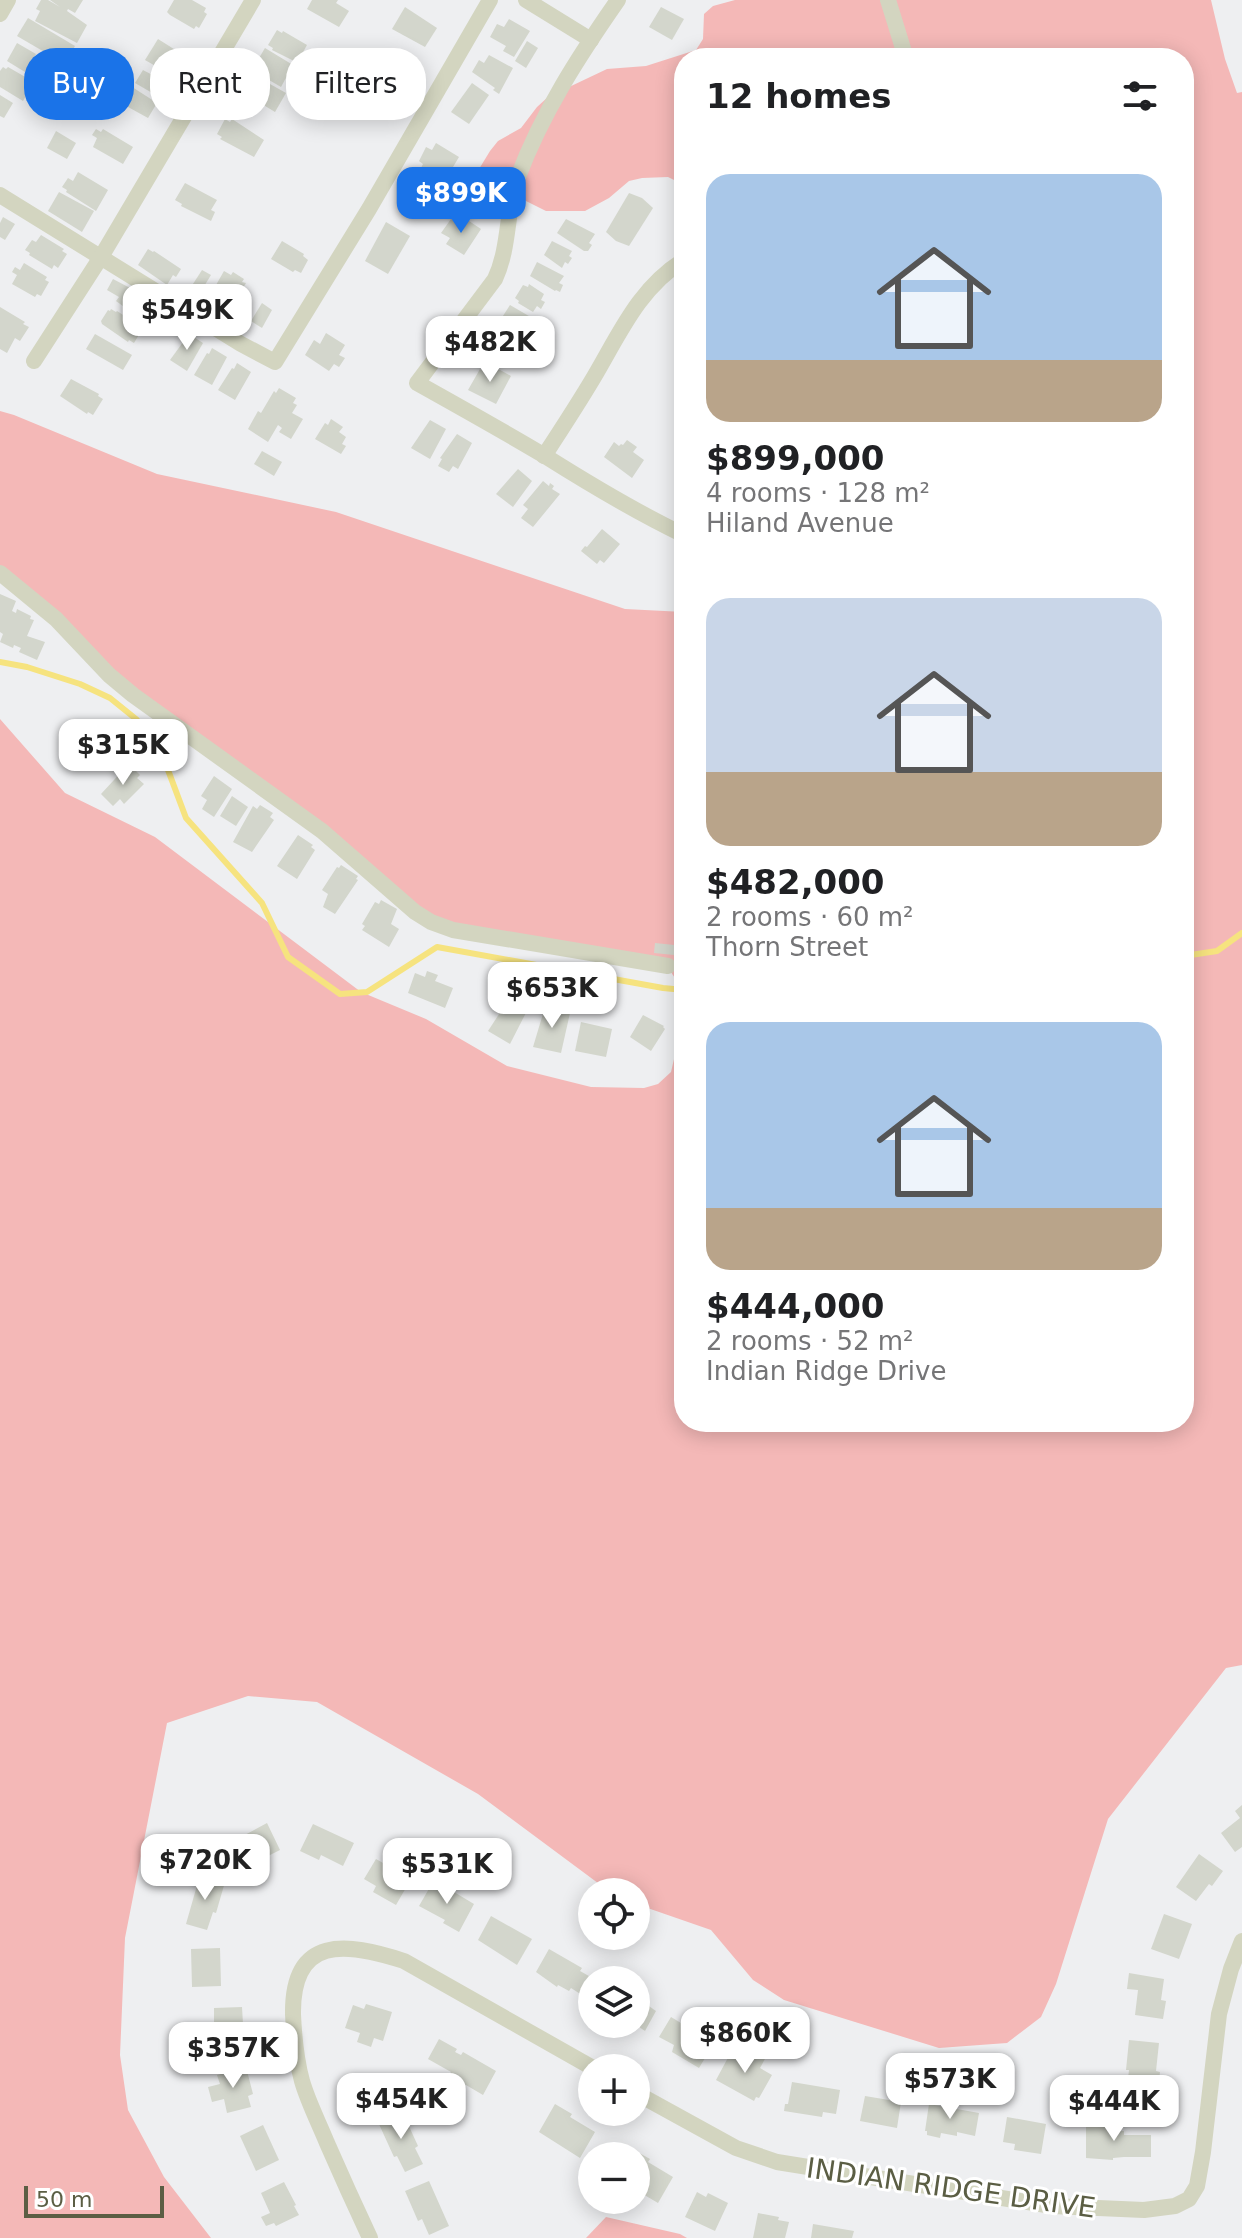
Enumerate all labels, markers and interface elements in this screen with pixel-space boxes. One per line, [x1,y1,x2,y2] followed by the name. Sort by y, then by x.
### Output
[24,48,134,120] chip: Buy
[150,48,270,120] chip: Rent
[286,48,426,120] chip: Filters
[1118,74,1162,118] icon: filters
[706,76,891,116] text: 12 homes
[405,167,517,235] pin: $899K
[415,178,507,208] text: $899K
[862,226,1006,370] icon: home
[131,284,243,352] pin: $549K
[141,295,233,325] text: $549K
[434,316,546,384] pin: $482K
[444,327,536,357] text: $482K
[706,438,885,478] text: $899,000
[706,478,930,508] text: 4 rooms · 128 m²
[706,508,894,538] text: Hiland Avenue
[862,650,1006,794] icon: home
[67,719,179,787] pin: $315K
[77,730,169,760] text: $315K
[706,862,885,902] text: $482,000
[706,902,914,932] text: 2 rooms · 60 m²
[706,932,868,962] text: Thorn Street
[496,962,608,1030] pin: $653K
[506,973,598,1003] text: $653K
[862,1074,1006,1218] icon: home
[706,1286,885,1326] text: $444,000
[706,1326,914,1356] text: 2 rooms · 52 m²
[706,1356,946,1386] text: Indian Ridge Drive
[149,1834,261,1902] pin: $720K
[391,1838,503,1906] pin: $531K
[159,1845,251,1875] text: $720K
[401,1849,493,1879] text: $531K
[578,1878,650,2214] map controls
[578,1878,650,1950] button: locate
[578,1966,650,2038] button: layers
[689,2007,801,2075] pin: $860K
[699,2018,791,2048] text: $860K
[177,2022,289,2090] pin: $357K
[187,2033,279,2063] text: $357K
[894,2053,1006,2121] pin: $573K
[578,2054,650,2126] button: +
[904,2064,996,2094] text: $573K
[345,2073,457,2141] pin: $454K
[1058,2075,1170,2143] pin: $444K
[355,2084,447,2114] text: $454K
[1068,2086,1160,2116] text: $444K
[578,2142,650,2214] button: −
[804,2151,1098,2225] street label: INDIAN RIDGE DRIVE
[24,2182,164,2218] scale bar
[36,2187,92,2212] text: 50 m

